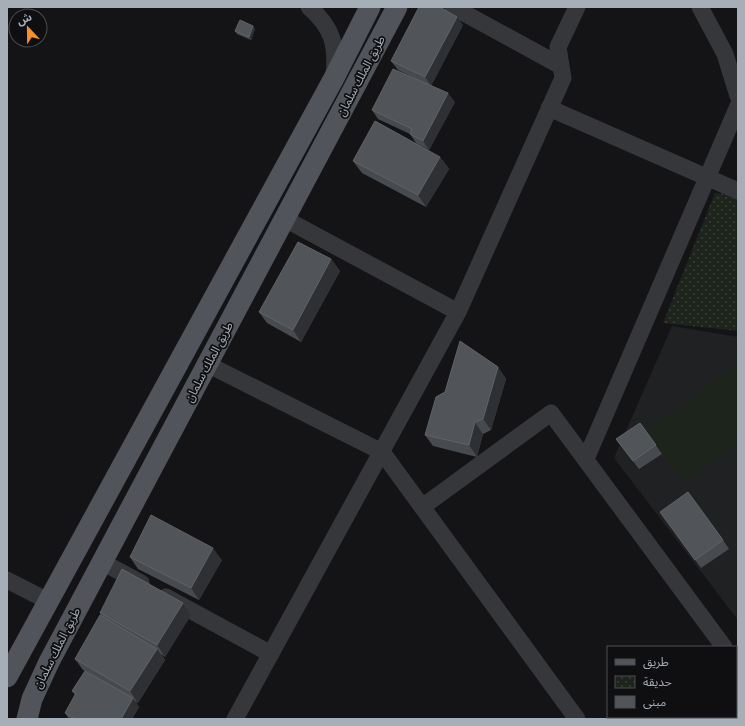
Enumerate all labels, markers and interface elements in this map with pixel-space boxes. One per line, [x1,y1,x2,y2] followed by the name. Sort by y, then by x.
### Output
[8,8,48,48] north arrow
[15,11,34,28] text: ش
[335,34,389,119] street label: طريق الملك سلمان
[183,320,237,405] street label: طريق الملك سلمان
[31,606,84,691] street label: طريق الملك سلمان
[607,646,737,718] legend
[643,656,669,670] text: طريق
[643,676,672,689] text: حديقة
[643,696,666,709] text: مبنى

